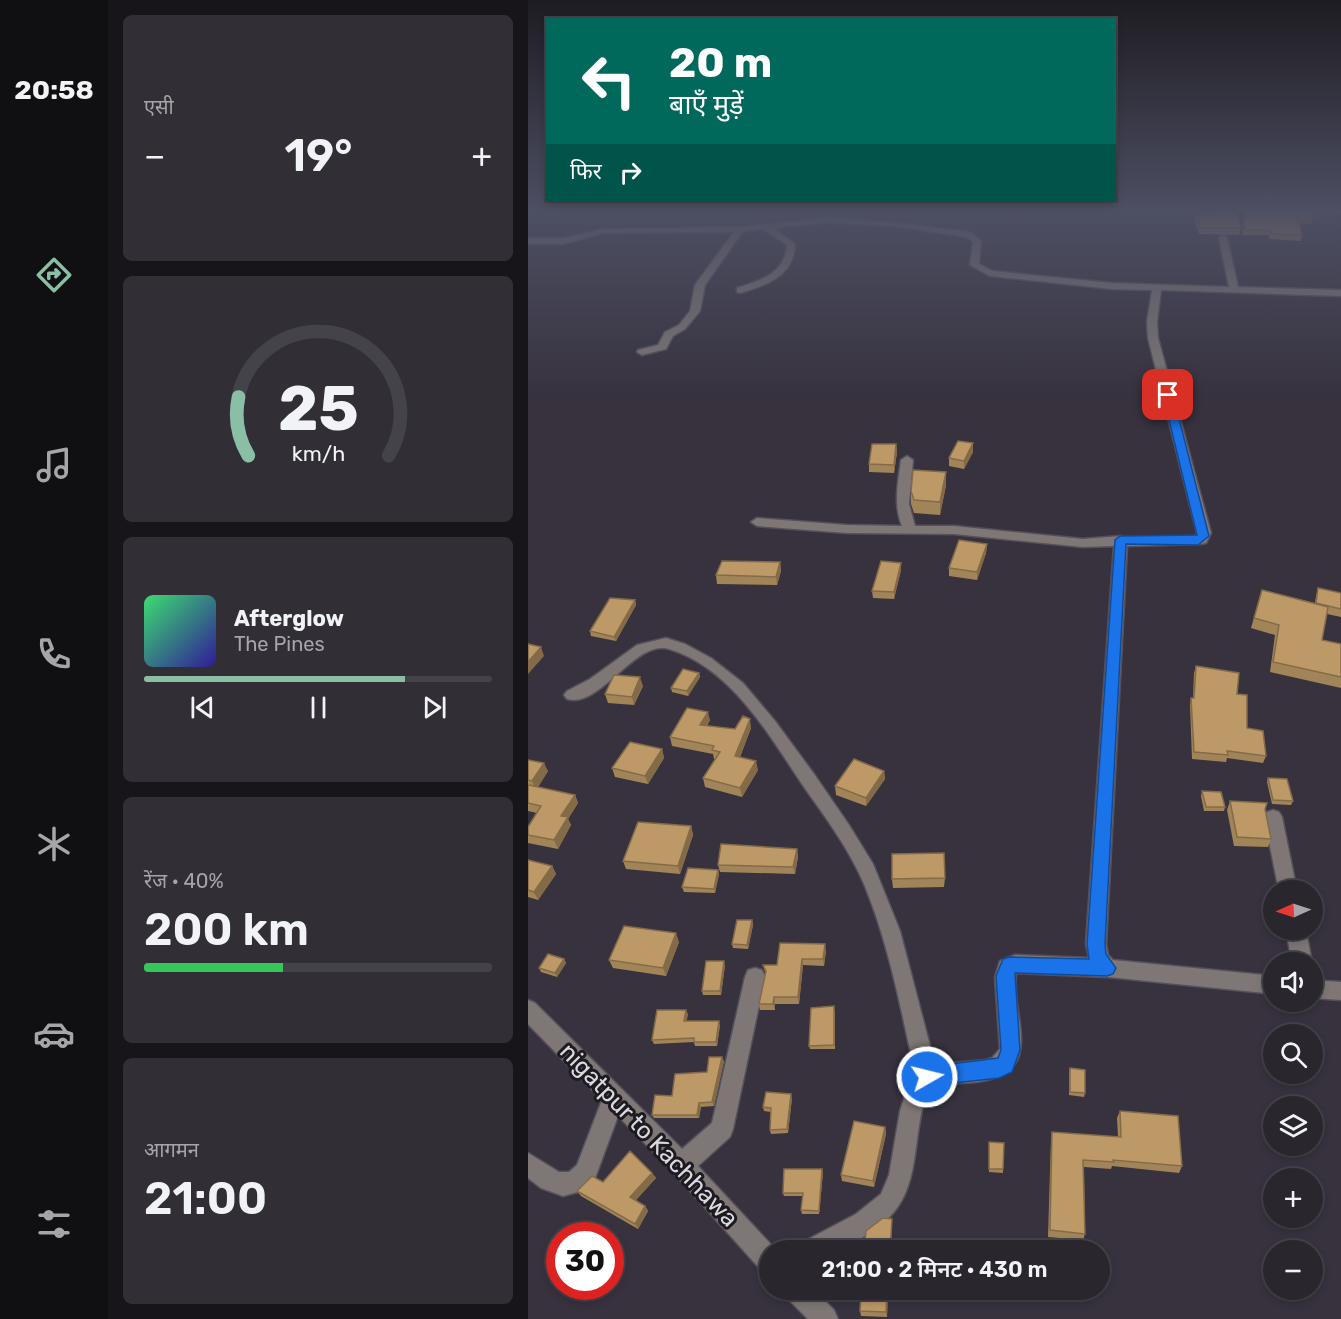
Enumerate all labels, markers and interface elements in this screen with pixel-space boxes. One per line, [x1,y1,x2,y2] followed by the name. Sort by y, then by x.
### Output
[669,38,772,88] text: 20 m
[570,42,648,120] icon: left
[14,74,94,106] text: 20:58
[669,89,744,121] text: बाएँ मुड़ें
[144,95,174,119] text: एसी
[284,129,352,182] text: 19°
[144,136,165,175] text: −
[471,136,492,175] text: +
[614,156,647,189] icon: right
[570,158,602,185] text: फिर
[33,254,75,296] icon: directions
[1142,369,1193,420] pin
[278,372,358,446] text: 25
[1151,378,1184,411] icon: arrive
[291,441,345,466] text: km/h
[33,444,75,486] icon: music
[234,605,344,632] text: Afterglow
[234,632,325,656] text: The Pines
[33,633,75,675] icon: phone
[186,691,219,724] icon: previous
[302,691,335,724] icon: pause
[418,691,451,724] icon: next
[33,823,75,865] icon: climate
[144,869,224,893] text: रेंज · 40%
[1263,880,1323,940] north arrow
[1263,880,1323,1300] map controls
[144,903,309,956] text: 200 km
[1263,952,1323,1012] button: sound
[33,1013,75,1055] icon: car
[1263,1024,1323,1084] button: search
[554,1037,744,1233] street label: nigatpur to Kachhawa
[895,1045,959,1109] position arrow
[1263,1096,1323,1156] button: layers
[144,1138,199,1162] text: आगमन
[1263,1168,1323,1228] button: +
[144,1172,267,1225] text: 21:00
[33,1203,75,1245] icon: filters
[546,1222,624,1300] speed limit sign: 30
[1263,1240,1323,1300] button: −
[822,1256,1047,1283] text: 21:00 · 2 मिनट · 430 m

